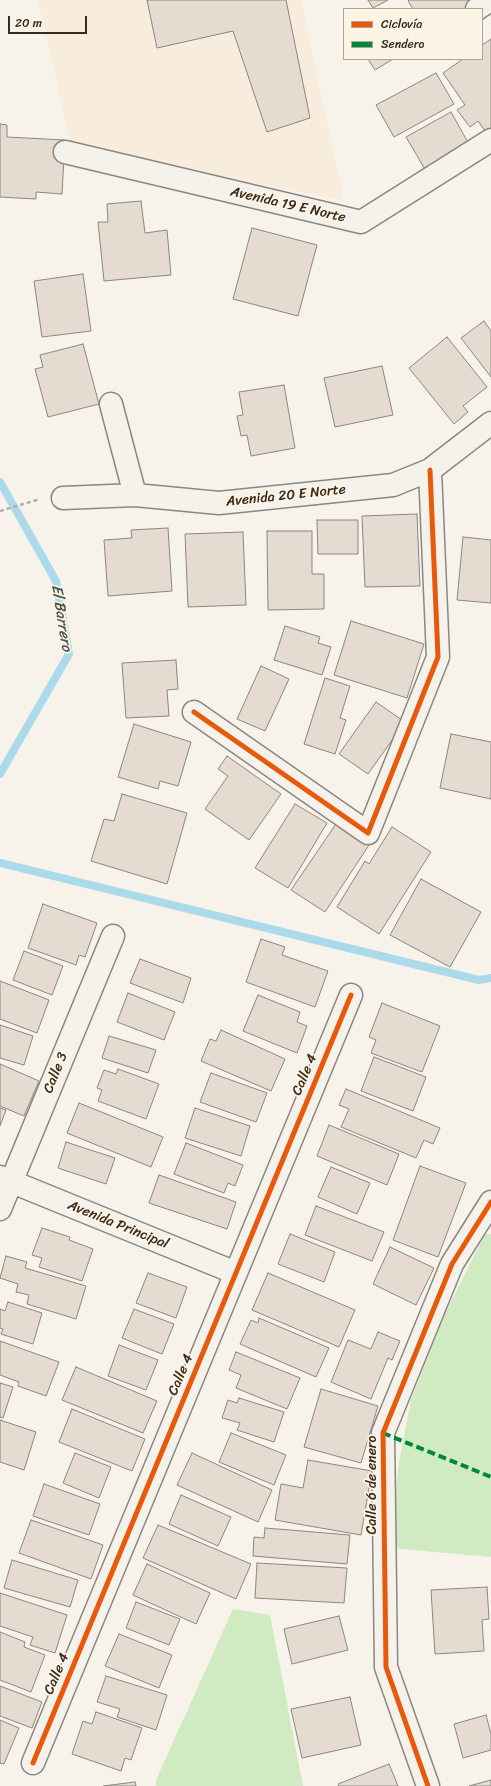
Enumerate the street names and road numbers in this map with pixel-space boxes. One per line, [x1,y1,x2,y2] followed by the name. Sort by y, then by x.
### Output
[229,184,347,226] street label: Avenida 19 E Norte
[225,481,347,511] street label: Avenida 20 E Norte
[40,1050,72,1096] street label: Calle 3
[289,1052,321,1098] street label: Calle 4
[65,1197,171,1253] street label: Avenida Principal
[165,1352,197,1398] street label: Calle 4
[364,1436,380,1534] street label: Calle 6 de enero
[41,1651,73,1697] street label: Calle 4

